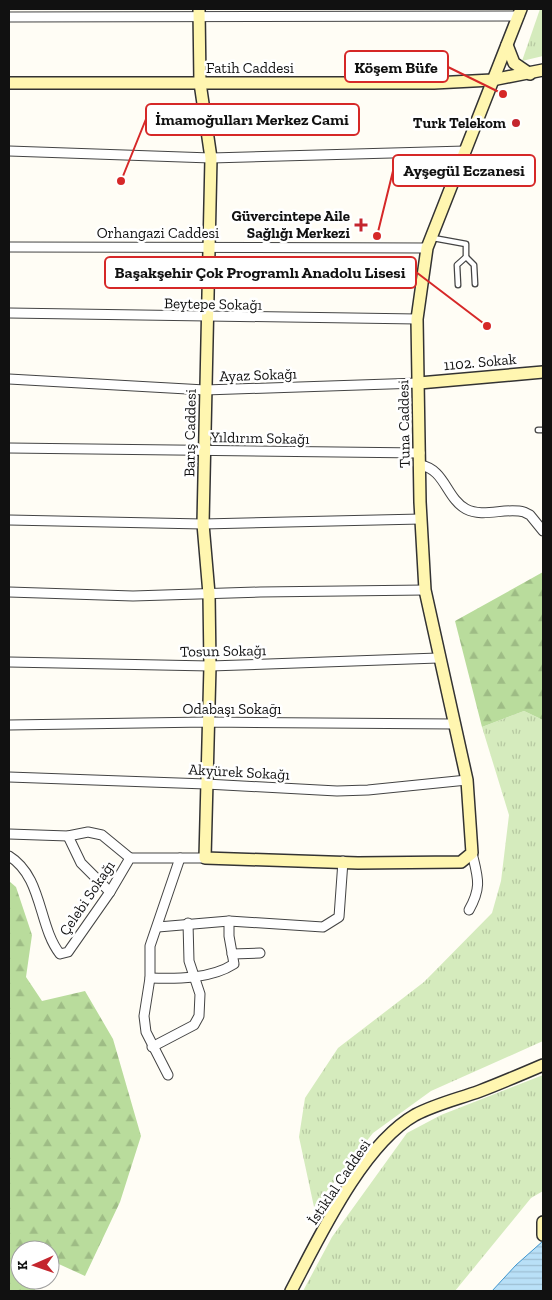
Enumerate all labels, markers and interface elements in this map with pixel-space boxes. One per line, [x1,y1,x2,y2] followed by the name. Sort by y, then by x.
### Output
[345,51,448,82] callout: Köşem Büfe
[354,58,438,77] text: Köşem Büfe
[206,59,294,77] street label: Fatih Caddesi
[146,104,359,135] callout: İmamoğulları Merkez Cami
[155,110,349,129] text: İmamoğulları Merkez Cami
[413,114,506,132] place label: Turk Telekom
[510,117,522,129] marker: Turk Telekom
[393,155,535,186] callout: Ayşegül Eczanesi
[403,161,525,180] text: Ayşegül Eczanesi
[232,207,350,242] place label: Güvercintepe Aile Sağlığı Merkezi
[354,218,368,232] marker: Güvercintepe Aile Sağlığı Merkezi
[97,224,219,242] street label: Orhangazi Caddesi
[105,257,416,288] callout: Başakşehir Çok Programlı Anadolu Lisesi
[115,263,406,282] text: Başakşehir Çok Programlı Anadolu Lisesi
[164,294,262,314] street label: Beytepe Sokağı
[443,350,517,374] street label: 1102. Sokak
[219,365,297,385] street label: Ayaz Sokağı
[394,380,414,468] street label: Tuna Caddesi
[180,389,200,477] street label: Barış Caddesi
[209,428,310,448] street label: Yıldırım Sokağı
[180,641,266,661] street label: Tosun Sokağı
[182,700,282,718] street label: Odabaşı Sokağı
[188,760,290,784] street label: Akyürek Sokağı
[55,857,119,939] street label: Çelebi Sokağı
[304,1136,374,1228] street label: İstiklal Caddesi
[10,1240,60,1290] north arrow
[14,1260,31,1270] text: K

